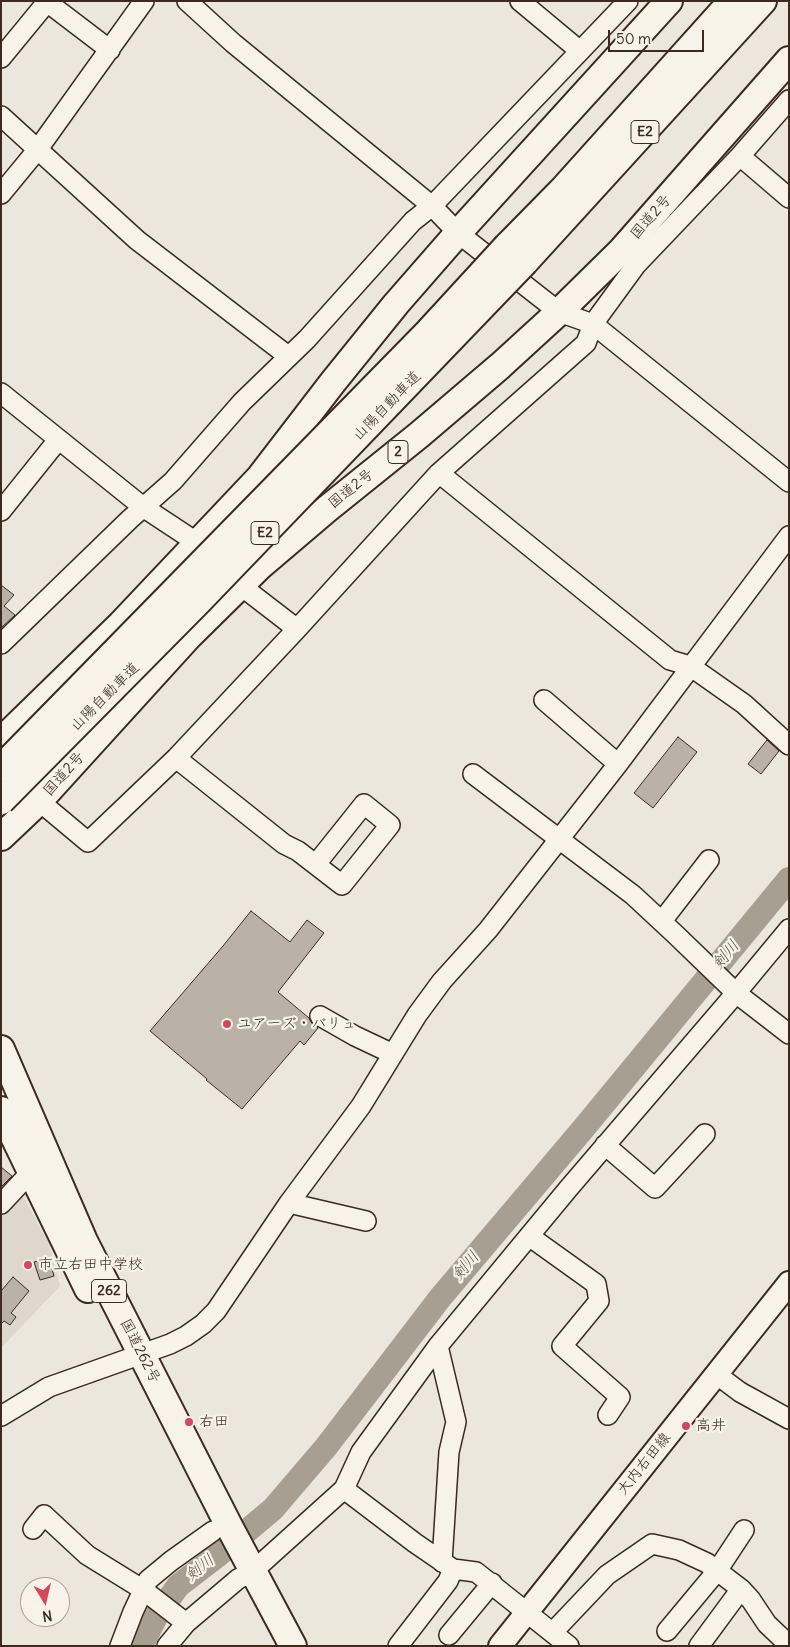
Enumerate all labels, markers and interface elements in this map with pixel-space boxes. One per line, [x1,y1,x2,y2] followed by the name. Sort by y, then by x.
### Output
[610,20,706,52] scale bar
[616,29,651,48] text: 50 m
[631,120,659,144] road number: E2
[627,191,675,243] street label: 国道2号
[349,367,425,445] street label: 山陽自動車道
[388,441,408,464] road number: 2
[325,465,377,513] street label: 国道2号
[251,522,279,544] road number: E2
[67,659,143,735] street label: 山陽自動車道
[40,748,88,800] street label: 国道2号
[708,937,744,973] water label: 剣川
[237,1015,356,1033] place label: ユアーズ・バリュ
[221,1018,233,1030] marker: ユアーズ・バリュ
[448,1248,484,1284] water label: 剣川
[38,1256,143,1274] place label: 市立右田中学校
[22,1259,34,1271] marker: 市立右田中学校
[92,1280,126,1302] road number: 262
[116,1316,164,1386] street label: 国道262号
[199,1413,229,1431] place label: 右田
[183,1416,195,1428] marker: 右田
[696,1417,726,1435] place label: 高井
[680,1420,692,1432] marker: 高井
[613,1429,675,1499] street label: 大内右田線
[182,1550,218,1586] water label: 剣川
[20,1577,70,1627] north arrow
[41,1606,53,1625] text: N

